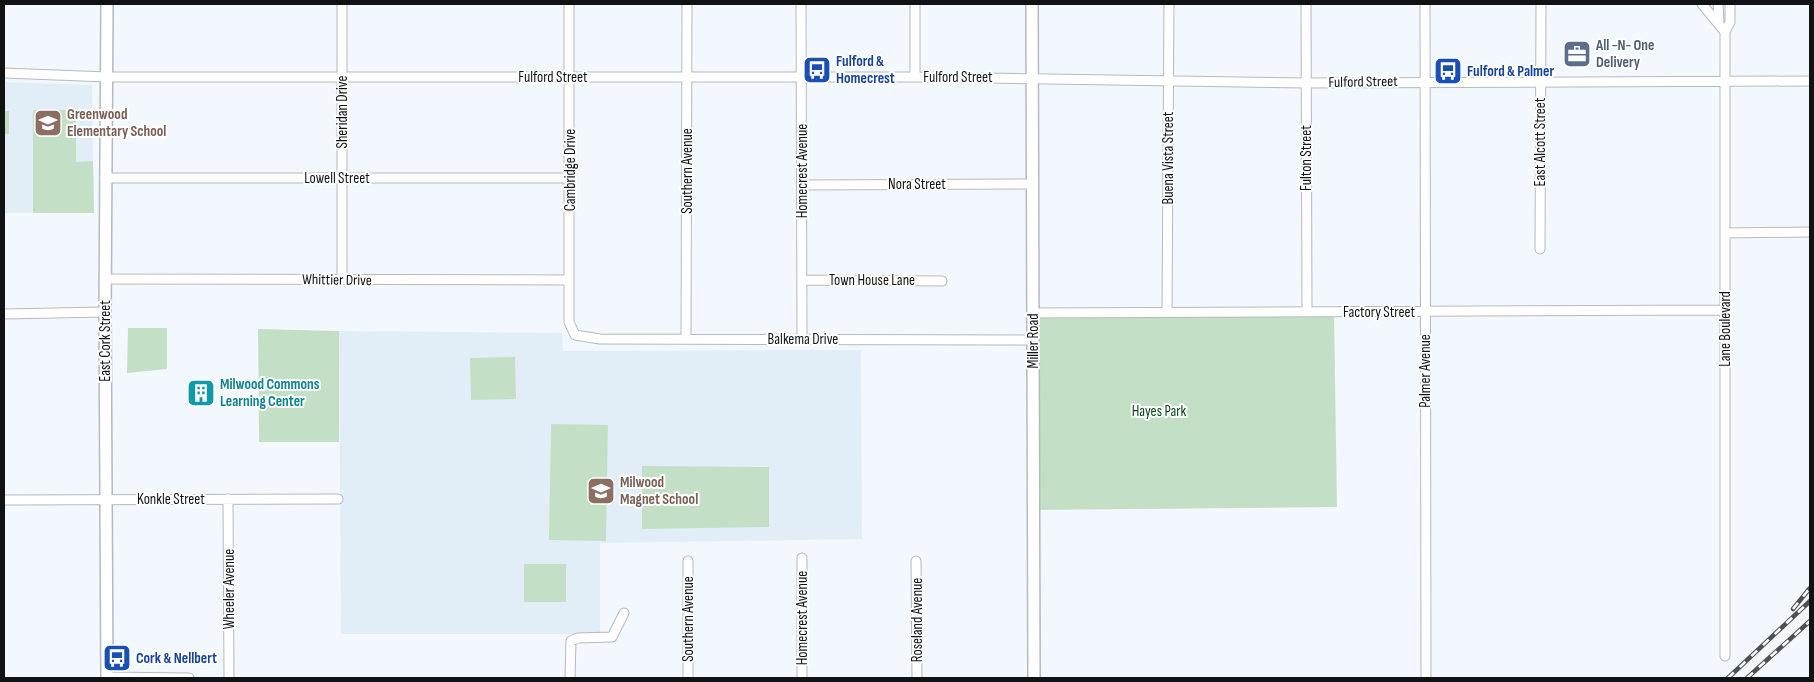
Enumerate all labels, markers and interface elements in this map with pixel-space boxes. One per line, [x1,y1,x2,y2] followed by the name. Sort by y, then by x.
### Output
[1595,36,1654,72] place label: All -N- One Delivery
[1562,39,1592,69] office icon: All -N- One Delivery
[836,52,895,88] place label: Fulford & Homecrest
[802,55,832,85] bus stop icon: Fulford & Homecrest
[1433,56,1463,86] bus stop icon: Fulford & Palmer
[1467,62,1554,81] place label: Fulford & Palmer
[518,68,588,87] street label: Fulford Street
[923,68,993,87] street label: Fulford Street
[1328,72,1398,92] street label: Fulford Street
[333,76,352,149] street label: Sheridan Drive
[1531,97,1550,186] street label: East Alcott Street
[67,105,166,141] place label: Greenwood Elementary School
[33,108,63,138] school or university icon: Greenwood Elementary School
[1159,111,1178,204] street label: Buena Vista Street
[793,124,812,218] street label: Homecrest Avenue
[1297,125,1316,191] street label: Fulton Street
[678,128,697,214] street label: Southern Avenue
[561,129,580,211] street label: Cambridge Drive
[304,169,370,188] street label: Lowell Street
[888,175,946,194] street label: Nora Street
[302,270,372,290] street label: Whittier Drive
[829,271,915,290] street label: Town House Lane
[1716,291,1735,367] street label: Lane Boulevard
[96,300,115,382] street label: East Cork Street
[1343,303,1415,322] street label: Factory Street
[1024,314,1043,369] street label: Miller Road
[768,330,838,349] street label: Balkema Drive
[1416,334,1435,408] street label: Palmer Avenue
[220,375,320,411] place label: Milwood Commons Learning Center
[186,378,216,408] building icon: Milwood Commons Learning Center
[1132,402,1187,421] park label: Hayes Park
[620,473,698,509] place label: Milwood Magnet School
[586,476,616,506] school or university icon: Milwood Magnet School
[137,490,205,509] street label: Konkle Street
[220,549,239,629] street label: Wheeler Avenue
[793,571,812,665] street label: Homecrest Avenue
[679,576,698,662] street label: Southern Avenue
[908,578,927,662] street label: Roseland Avenue
[102,643,132,673] bus stop icon: Cork & Nellbert
[136,649,217,668] place label: Cork & Nellbert

